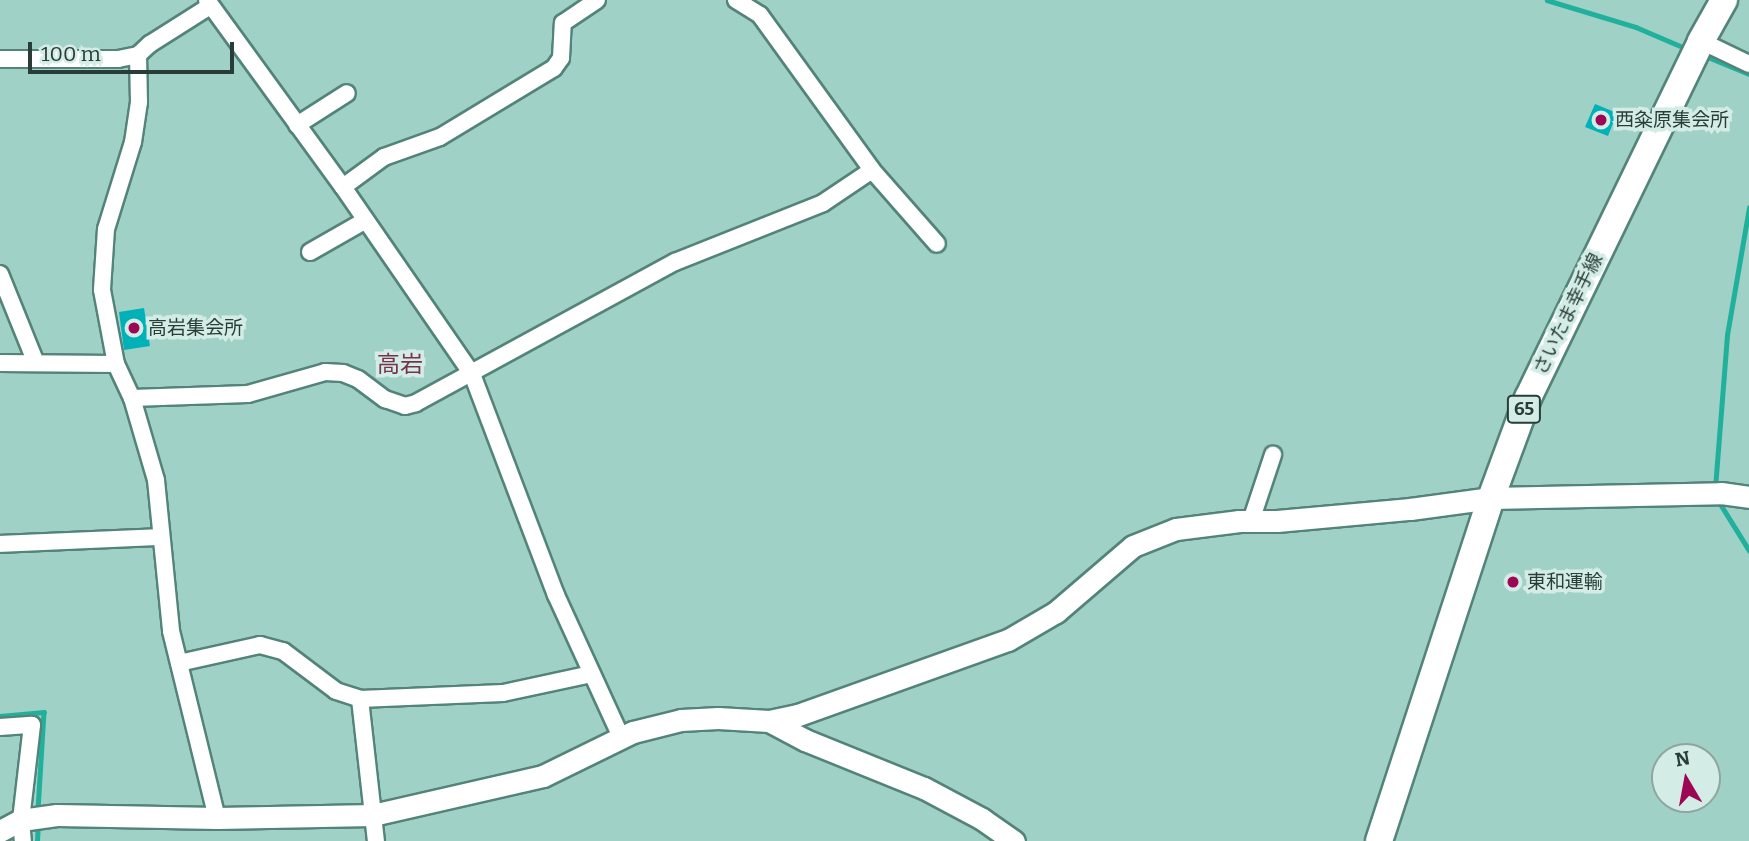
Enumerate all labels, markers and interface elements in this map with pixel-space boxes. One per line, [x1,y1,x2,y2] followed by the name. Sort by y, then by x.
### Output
[32,28,238,72] scale bar
[41,41,101,67] text: 100 m
[1615,109,1729,131] place label: 西粂原集会所
[1593,112,1609,128] marker: 西粂原集会所
[1529,249,1607,379] street label: さいたま幸手線
[148,317,243,339] place label: 高岩集会所
[126,320,142,336] marker: 高岩集会所
[377,350,423,378] district label: 高岩
[1506,394,1542,424] road number: 65
[1527,571,1603,593] place label: 東和運輸
[1505,574,1521,590] marker: 東和運輸
[1651,743,1721,813] north arrow
[1673,746,1692,771] text: N

